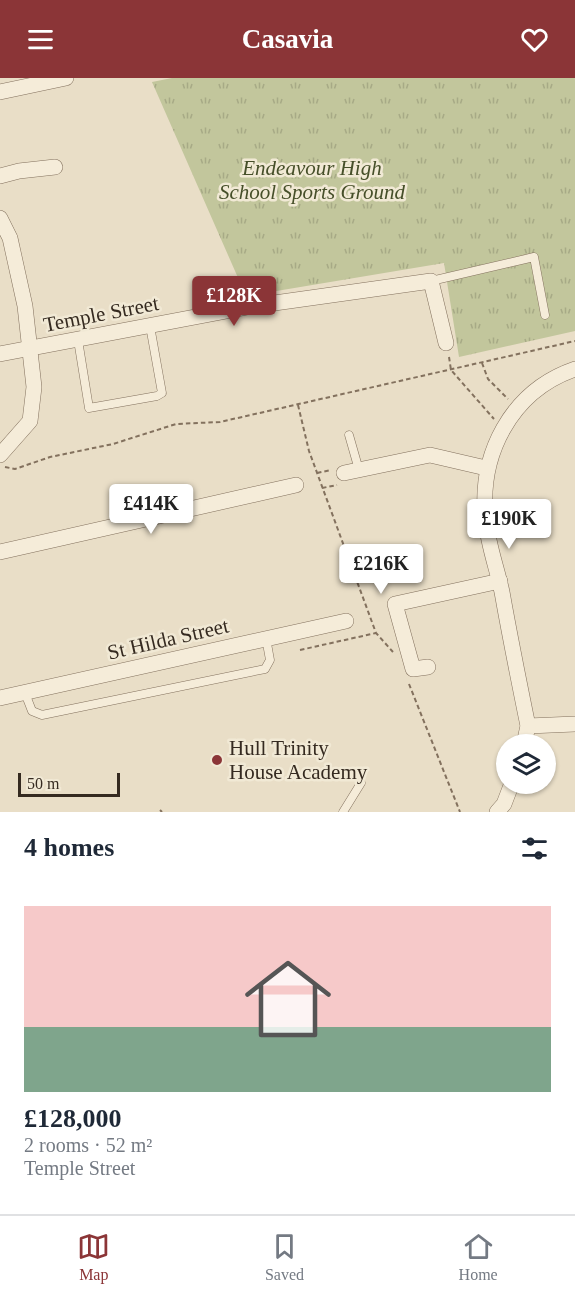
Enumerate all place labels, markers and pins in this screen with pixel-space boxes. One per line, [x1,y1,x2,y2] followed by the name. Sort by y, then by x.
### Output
[192,276,276,327] pin: £128K
[109,484,193,535] pin: £414K
[467,499,551,550] pin: £190K
[339,544,423,595] pin: £216K
[229,736,368,784] place label: Hull Trinity House Academy
[210,753,224,767] marker: Hull Trinity House Academy

